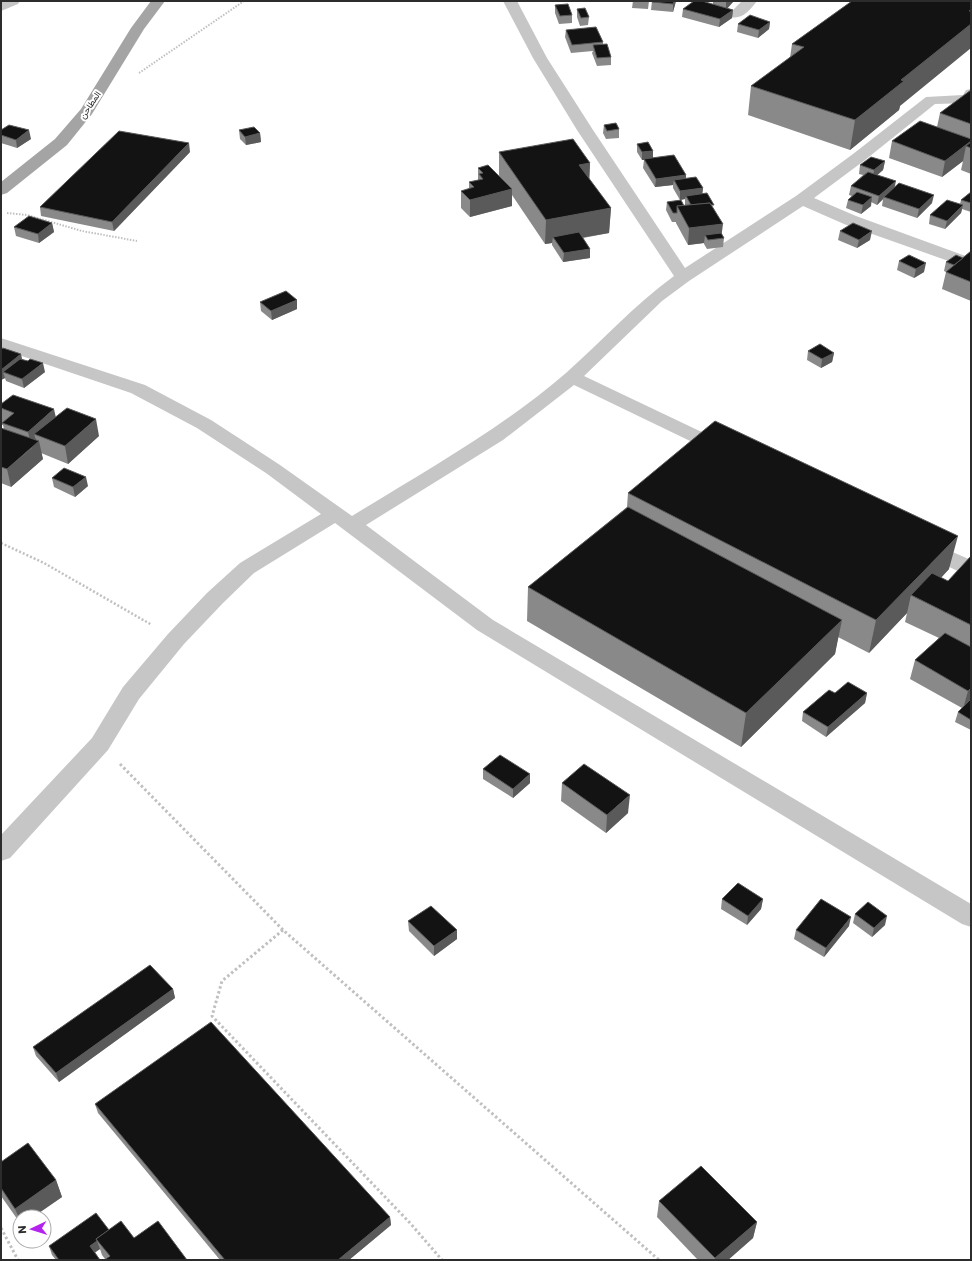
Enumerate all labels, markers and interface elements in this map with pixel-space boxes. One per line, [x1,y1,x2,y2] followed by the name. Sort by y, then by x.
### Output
[76,89,104,121] street label: المطاحن
[12,1209,52,1249] north arrow
[14,1225,30,1234] text: N

